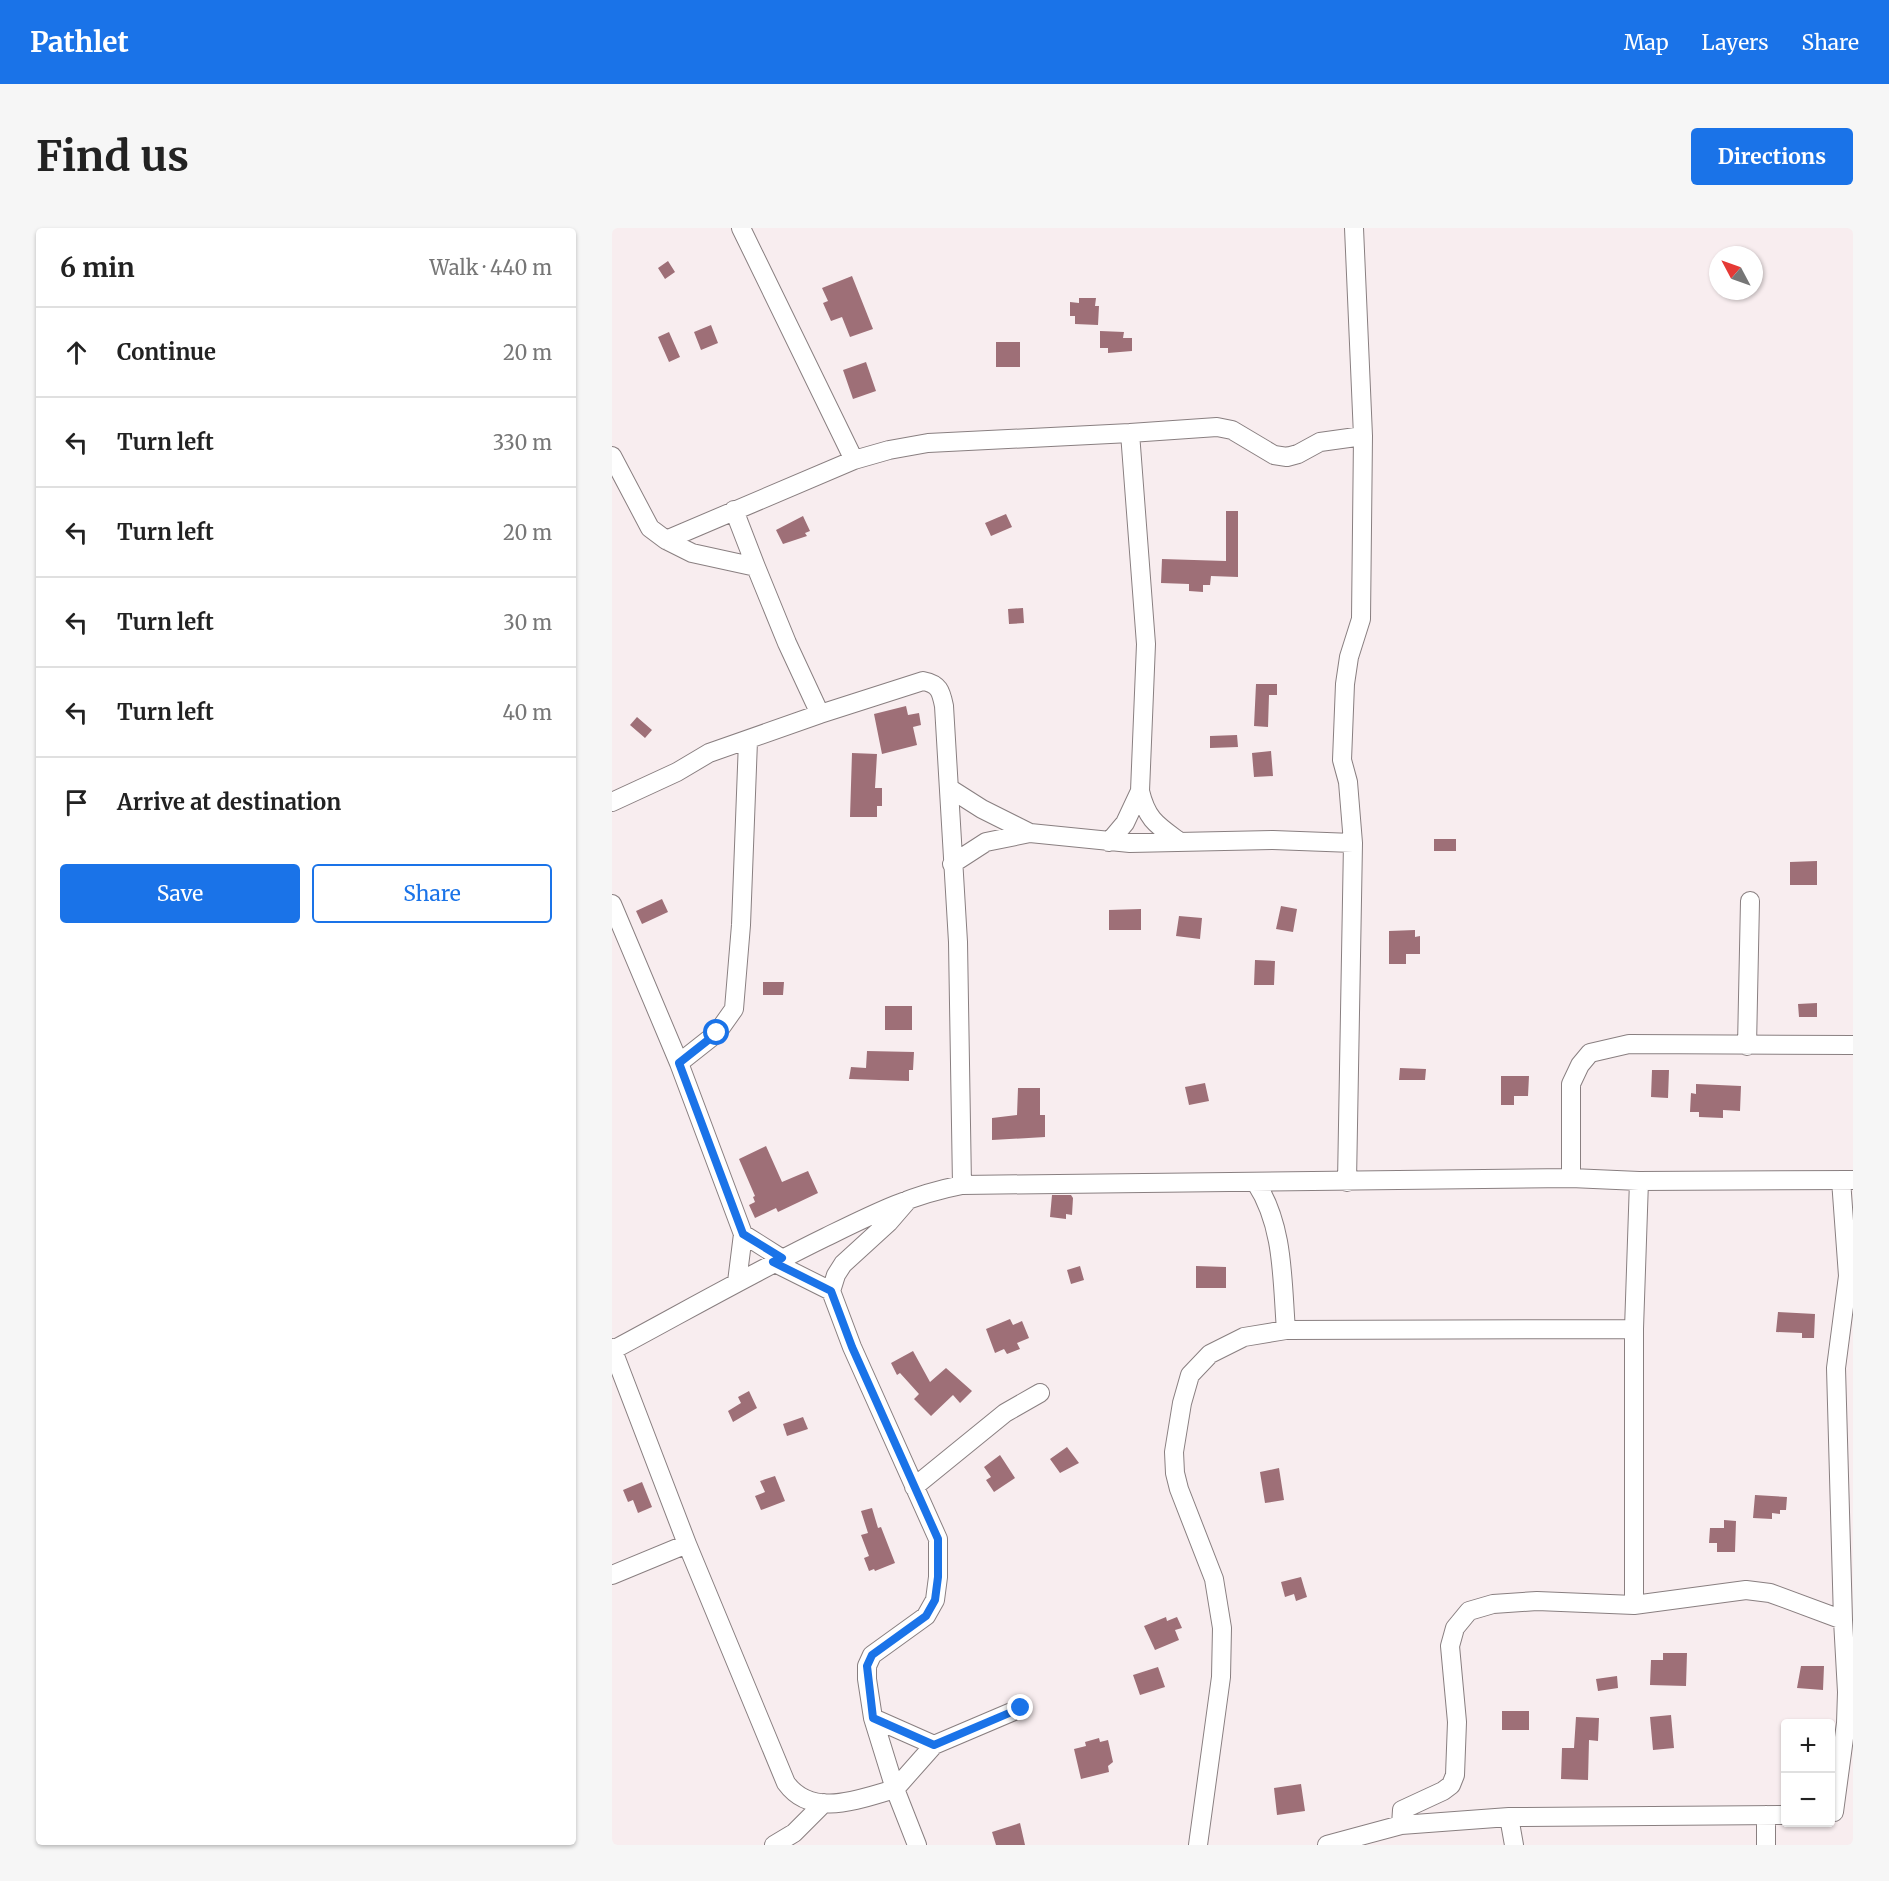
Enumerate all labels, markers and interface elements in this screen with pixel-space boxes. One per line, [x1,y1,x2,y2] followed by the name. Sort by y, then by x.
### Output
[30,24,129,60] text: Pathlet
[1624,29,1669,56] text: Map
[1702,29,1769,56] text: Layers
[1802,29,1859,56] text: Share
[1691,128,1853,185] button: Directions
[36,130,189,182] text: Find us
[1709,246,1763,300] north arrow
[60,251,135,284] text: 6 min
[430,255,552,280] text: Walk · 440 m
[60,336,93,369] icon: ahead
[117,338,216,366] text: Continue
[503,340,552,365] text: 20 m
[60,426,93,459] icon: left
[117,428,214,456] text: Turn left
[493,430,552,455] text: 330 m
[60,516,93,549] icon: left
[117,518,214,546] text: Turn left
[503,520,552,545] text: 20 m
[60,606,93,639] icon: left
[117,608,214,636] text: Turn left
[503,610,552,635] text: 30 m
[60,696,93,729] icon: left
[117,698,214,726] text: Turn left
[502,700,552,725] text: 40 m
[60,786,93,819] icon: arrive
[117,788,341,816] text: Arrive at destination
[60,864,300,923] button: Save
[312,864,552,923] button: Share
[703,1019,729,1045] route start
[1007,1694,1033,1720] route end
[1781,1719,1835,1827] map controls
[1781,1719,1835,1773] button: +
[1781,1773,1835,1827] button: −

